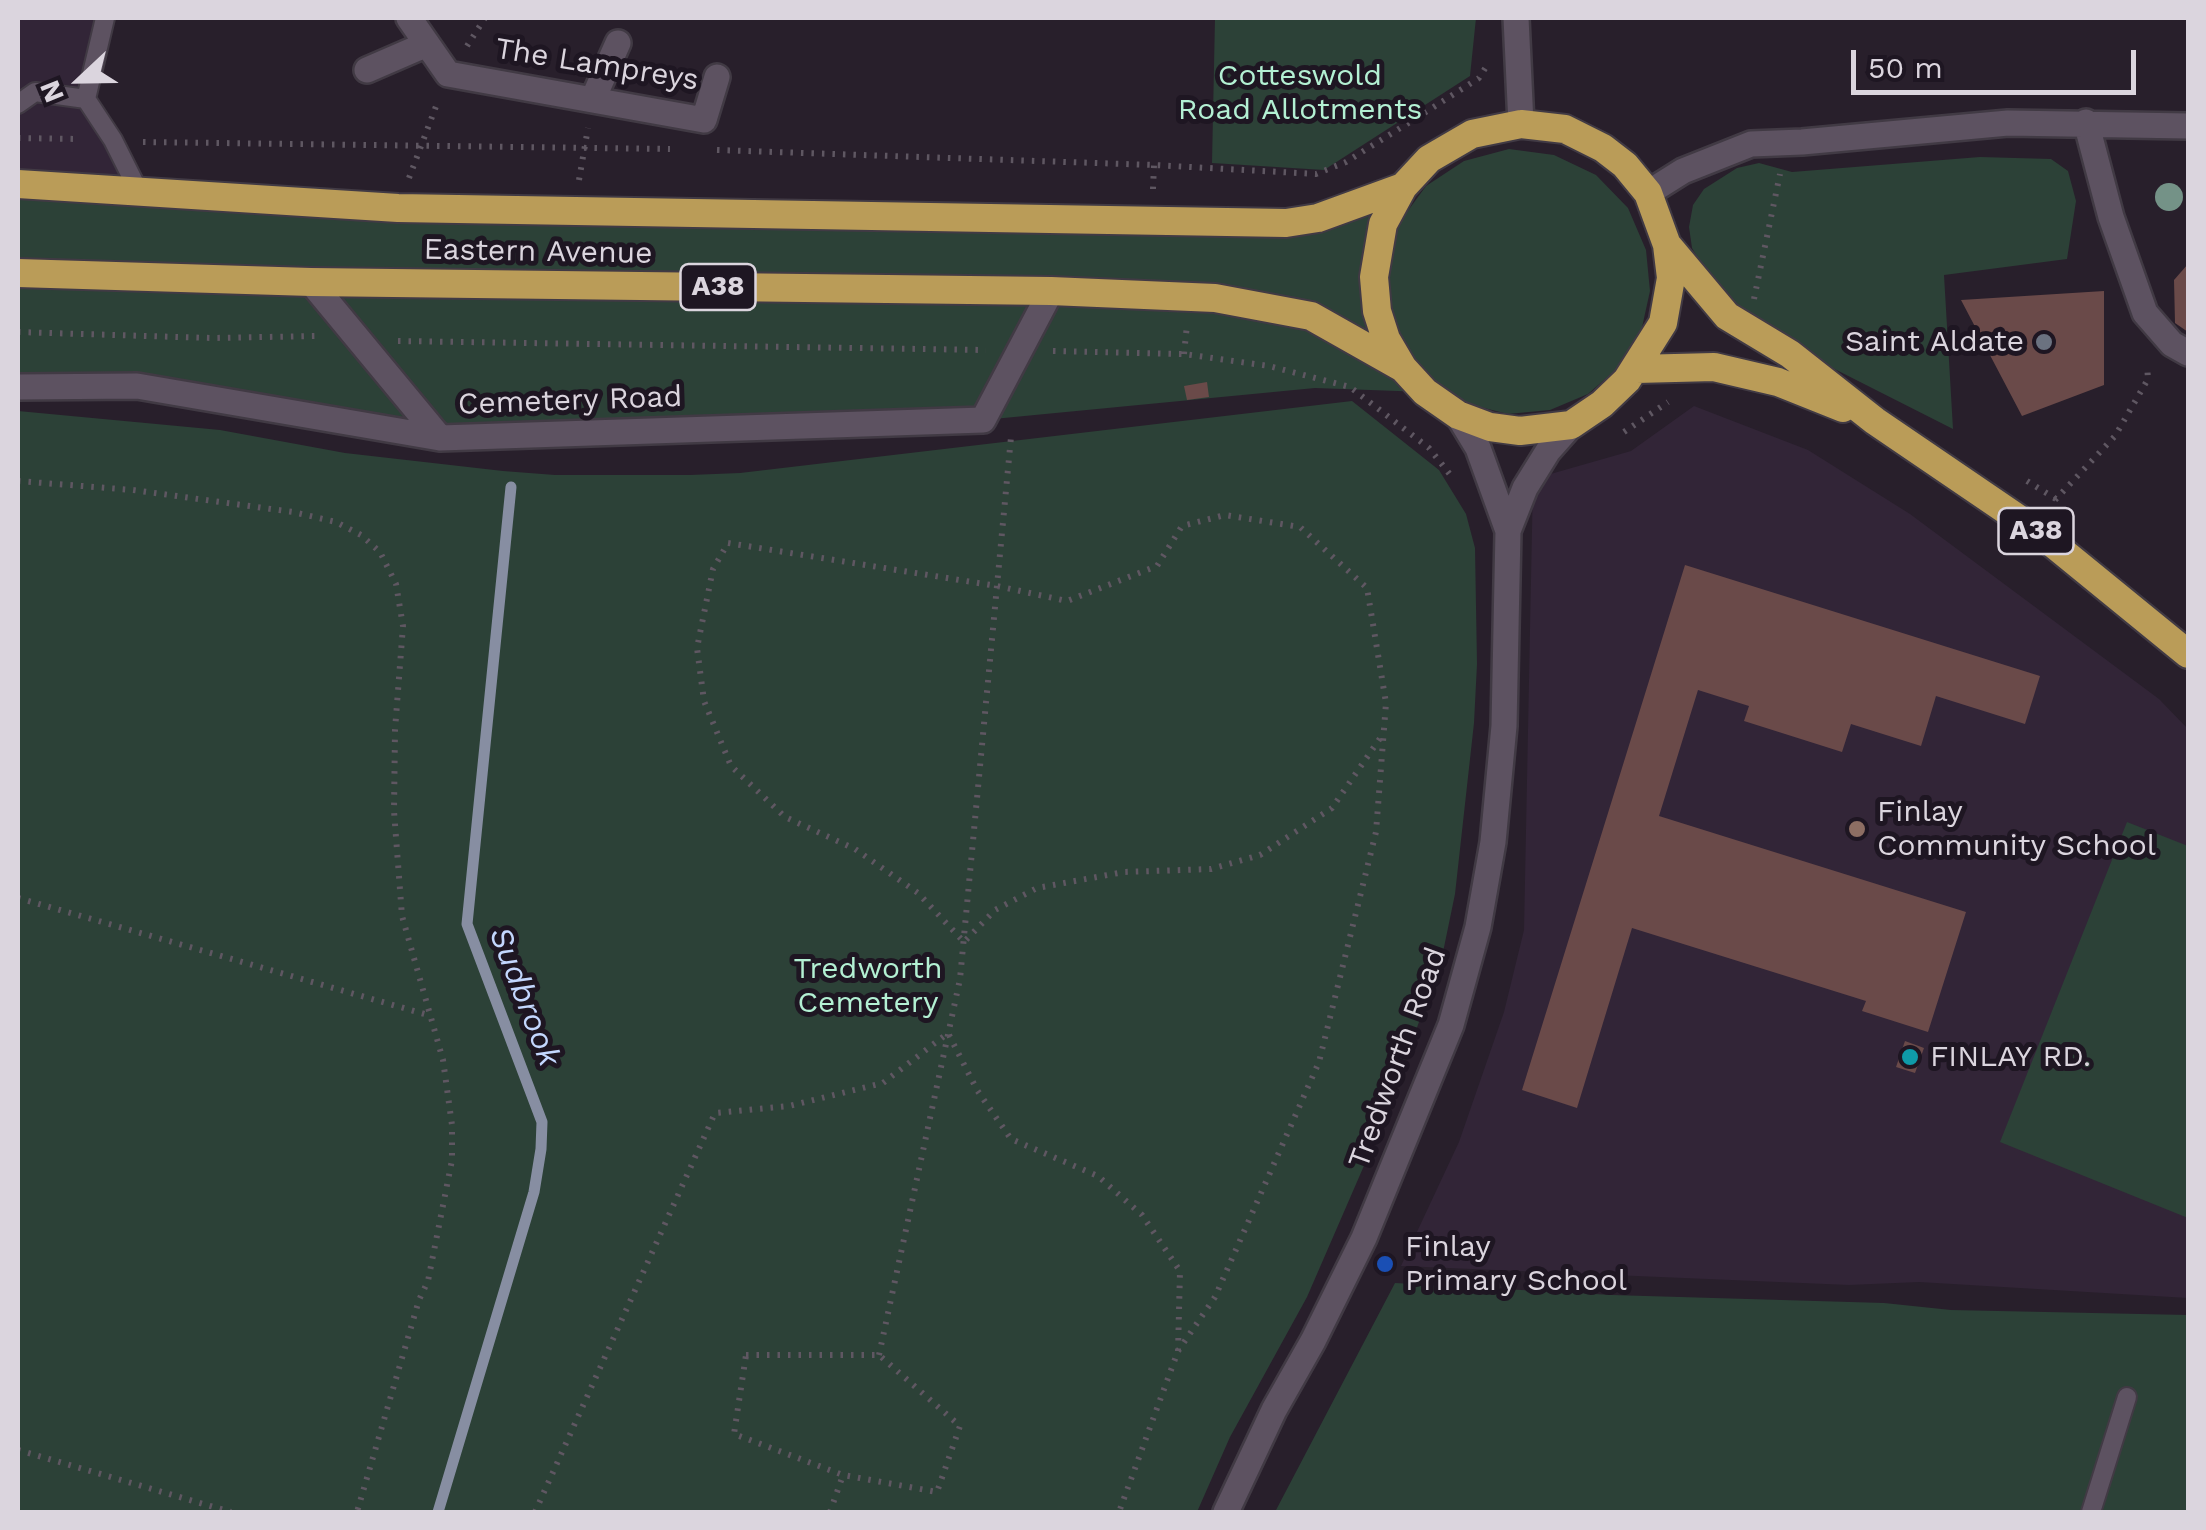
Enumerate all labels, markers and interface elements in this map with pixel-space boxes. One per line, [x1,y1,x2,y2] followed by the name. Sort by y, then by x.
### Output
[30,30,130,130] north arrow
[1856,30,2141,92] scale bar
[493,31,701,99] street label: The Lampreys
[1868,50,1943,85] text: 50 m
[1178,58,1422,128] park label: Cotteswold Road Allotments
[33,76,71,107] text: N
[423,232,653,272] street label: Eastern Avenue
[680,264,756,310] road number: A38
[1845,324,2024,360] place label: Saint Aldate
[2033,331,2055,353] marker: Saint Aldate
[457,379,683,423] street label: Cemetery Road
[1998,508,2074,554] road number: A38
[1877,794,2156,864] place label: Finlay Community School
[1846,818,1868,840] marker: Finlay Community School
[480,922,568,1072] water label: Sudbrook
[1341,943,1455,1173] street label: Tredworth Road
[793,951,943,1022] park label: Tredworth Cemetery
[1930,1039,2091,1075] place label: FINLAY RD.
[1899,1046,1921,1068] marker: FINLAY RD.
[1405,1229,1627,1300] place label: Finlay Primary School
[1374,1253,1396,1275] marker: Finlay Primary School

